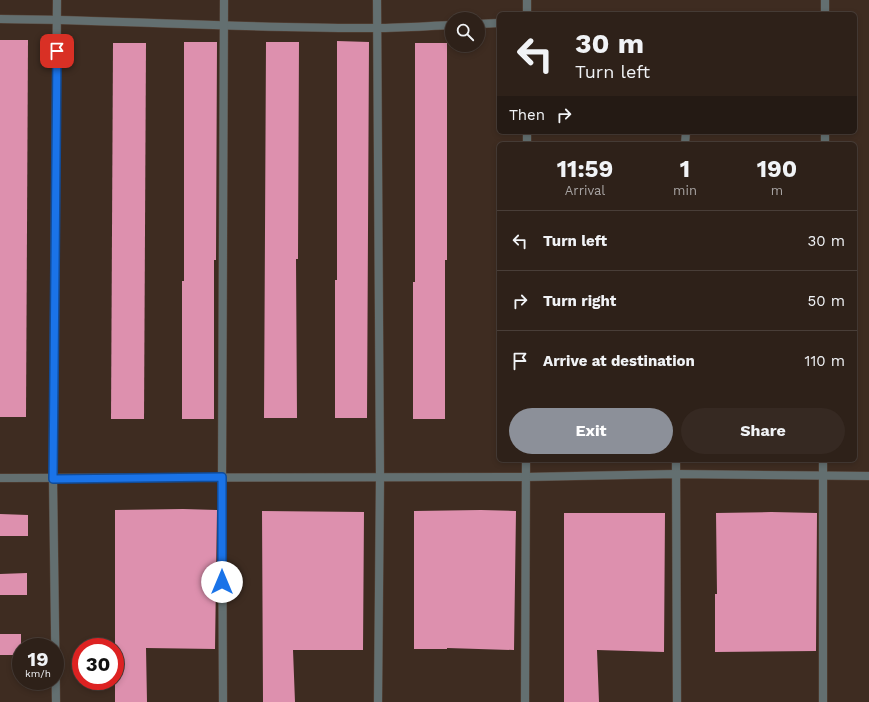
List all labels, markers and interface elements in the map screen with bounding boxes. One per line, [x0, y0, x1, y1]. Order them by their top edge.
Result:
map controls [445, 12, 485, 52]
button: search [445, 12, 485, 52]
text: 30 m [575, 27, 644, 60]
icon: left [509, 28, 561, 80]
pin [40, 34, 74, 68]
icon: arrive [46, 40, 68, 62]
text: Turn left [575, 61, 650, 82]
icon: right [553, 104, 575, 126]
text: Then [509, 106, 545, 124]
text: 11:59 [557, 155, 613, 183]
text: 1 [680, 155, 690, 183]
text: 190 [757, 155, 797, 183]
text: Arrival [565, 183, 605, 198]
text: min [673, 183, 697, 198]
text: m [771, 183, 783, 198]
icon: left [509, 230, 531, 252]
text: Turn left [543, 232, 607, 250]
text: 30 m [808, 232, 845, 250]
icon: right [509, 290, 531, 312]
text: Turn right [543, 292, 616, 310]
text: 50 m [808, 292, 845, 310]
icon: arrive [509, 350, 531, 372]
text: Arrive at destination [543, 352, 695, 370]
text: 110 m [805, 352, 845, 370]
button: Exit [509, 408, 673, 454]
button: Share [681, 408, 845, 454]
position arrow [201, 561, 243, 603]
speed limit sign: 30 [72, 638, 124, 690]
text: 19 [28, 647, 48, 671]
text: km/h [25, 668, 51, 679]

